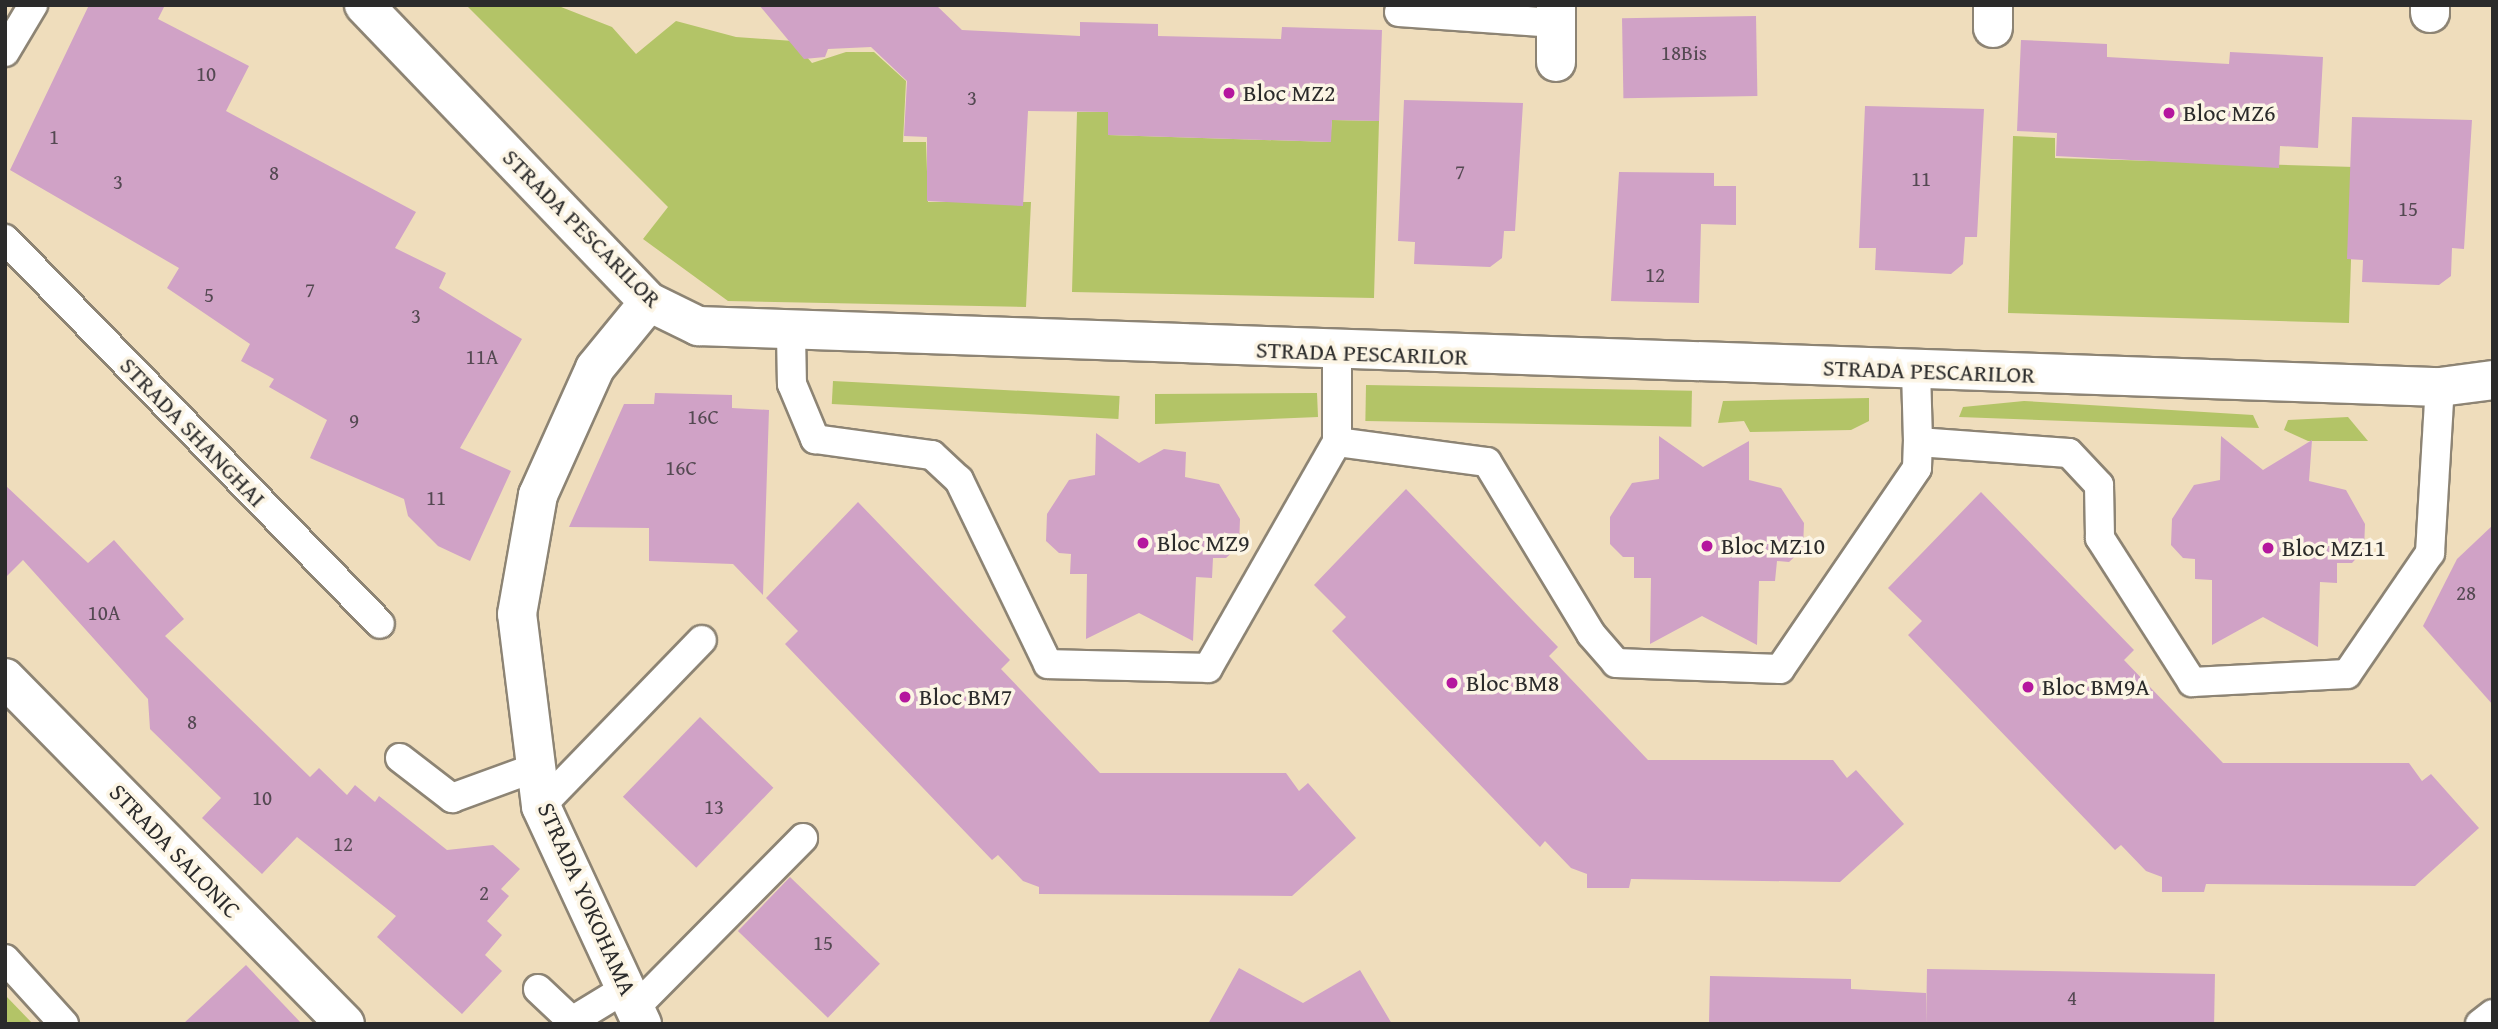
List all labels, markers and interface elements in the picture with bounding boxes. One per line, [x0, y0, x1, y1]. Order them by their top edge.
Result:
house number: 18Bis [1661, 40, 1707, 66]
house number: 10 [196, 61, 216, 87]
place label: Bloc MZ2 [1243, 79, 1335, 107]
house number: 3 [967, 85, 977, 111]
marker: Bloc MZ2 [1221, 85, 1237, 101]
place label: Bloc MZ6 [2183, 99, 2275, 127]
marker: Bloc MZ6 [2161, 105, 2177, 121]
house number: 1 [49, 124, 59, 150]
street label: STRADA PESCARILOR [497, 143, 667, 313]
house number: 7 [1455, 159, 1465, 185]
house number: 8 [269, 160, 279, 186]
house number: 11 [1911, 166, 1931, 192]
house number: 3 [113, 169, 123, 195]
house number: 15 [2398, 196, 2418, 222]
house number: 12 [1645, 262, 1665, 288]
house number: 7 [305, 277, 315, 303]
house number: 5 [204, 282, 214, 308]
house number: 3 [411, 303, 421, 329]
street label: STRADA PESCARILOR [1255, 335, 1469, 371]
house number: 11A [466, 344, 498, 370]
street label: STRADA SHANGHAI [114, 351, 272, 513]
street label: STRADA PESCARILOR [1822, 353, 2036, 389]
house number: 16C [687, 404, 719, 430]
house number: 9 [349, 408, 359, 434]
house number: 16C [665, 455, 697, 481]
house number: 11 [426, 485, 446, 511]
place label: Bloc MZ9 [1157, 529, 1249, 557]
place label: Bloc MZ10 [1721, 532, 1825, 560]
place label: Bloc MZ11 [2282, 534, 2386, 562]
marker: Bloc MZ9 [1135, 535, 1151, 551]
marker: Bloc MZ10 [1699, 538, 1715, 554]
marker: Bloc MZ11 [2260, 540, 2276, 556]
house number: 28 [2456, 580, 2476, 606]
house number: 10A [88, 600, 120, 626]
place label: Bloc BM8 [1466, 669, 1559, 697]
place label: Bloc BM9A [2042, 673, 2150, 701]
marker: Bloc BM8 [1444, 675, 1460, 691]
marker: Bloc BM9A [2020, 679, 2036, 695]
place label: Bloc BM7 [919, 683, 1012, 711]
marker: Bloc BM7 [897, 689, 913, 705]
house number: 8 [187, 709, 197, 735]
street label: STRADA SALONIC [104, 778, 246, 924]
house number: 10 [252, 785, 272, 811]
house number: 13 [704, 794, 724, 820]
street label: STRADA YOKOHAMA [532, 798, 642, 1000]
house number: 12 [333, 831, 353, 857]
house number: 2 [479, 880, 489, 906]
house number: 15 [813, 930, 833, 956]
house number: 4 [2067, 985, 2077, 1011]

